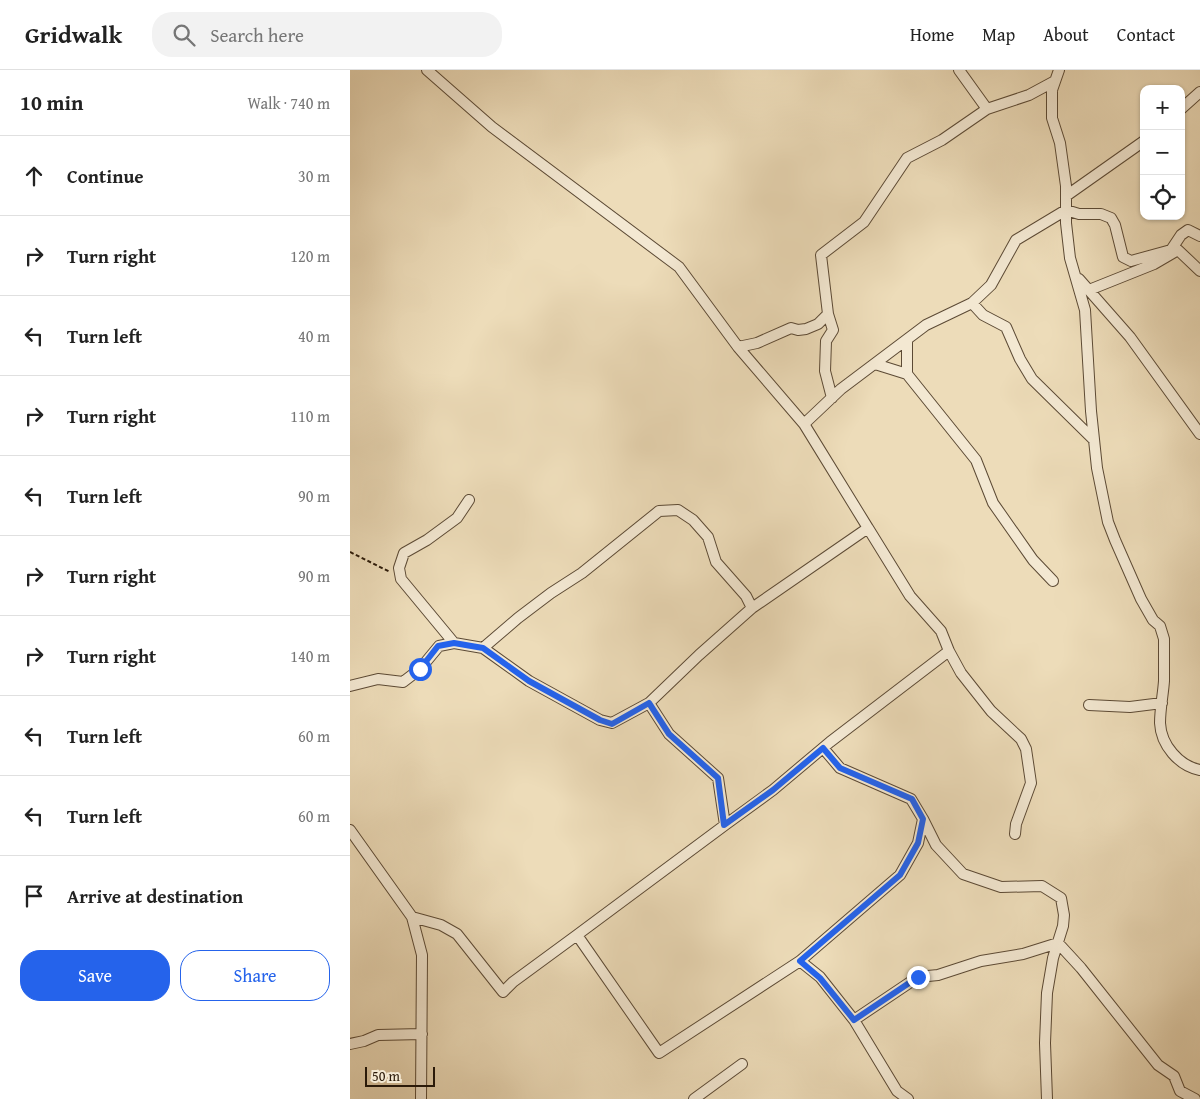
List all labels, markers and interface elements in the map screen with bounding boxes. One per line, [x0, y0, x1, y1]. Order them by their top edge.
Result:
search box [152, 12, 502, 57]
text: Gridwalk [25, 17, 122, 52]
icon: search [170, 21, 198, 49]
text: Search here [210, 21, 304, 49]
text: Home [910, 21, 954, 48]
text: Map [982, 21, 1015, 48]
text: About [1043, 21, 1089, 48]
text: Contact [1117, 21, 1175, 48]
map controls [1140, 85, 1185, 220]
button: + [1140, 85, 1185, 130]
text: 10 min [20, 87, 83, 118]
text: Walk · 740 m [247, 91, 330, 115]
button: − [1140, 130, 1185, 175]
icon: ahead [20, 162, 48, 190]
text: Continue [67, 162, 144, 190]
text: 30 m [298, 164, 330, 188]
button: locate [1140, 175, 1185, 220]
icon: right [20, 242, 48, 270]
text: Turn right [67, 242, 156, 270]
text: 120 m [290, 244, 330, 268]
icon: left [20, 322, 48, 350]
text: Turn left [67, 322, 142, 350]
text: 40 m [298, 324, 330, 348]
icon: right [20, 402, 48, 430]
text: Turn right [67, 402, 156, 430]
text: 110 m [290, 404, 330, 428]
icon: left [20, 482, 48, 510]
text: Turn left [67, 482, 142, 510]
text: 90 m [298, 484, 330, 508]
icon: right [20, 562, 48, 590]
text: Turn right [67, 562, 156, 590]
text: 90 m [298, 564, 330, 588]
icon: right [20, 642, 48, 670]
text: Turn right [67, 642, 156, 670]
text: 140 m [290, 644, 330, 668]
route start [409, 658, 432, 681]
icon: left [20, 722, 48, 750]
text: Turn left [67, 722, 142, 750]
text: 60 m [298, 724, 330, 748]
icon: left [20, 802, 48, 830]
text: Turn left [67, 802, 142, 830]
text: 60 m [298, 804, 330, 828]
icon: arrive [20, 882, 48, 910]
text: Arrive at destination [67, 882, 243, 910]
button: Save [20, 950, 170, 1001]
button: Share [180, 950, 330, 1001]
route end [907, 966, 930, 989]
scale bar [365, 1064, 435, 1087]
text: 50 m [372, 1066, 400, 1086]

